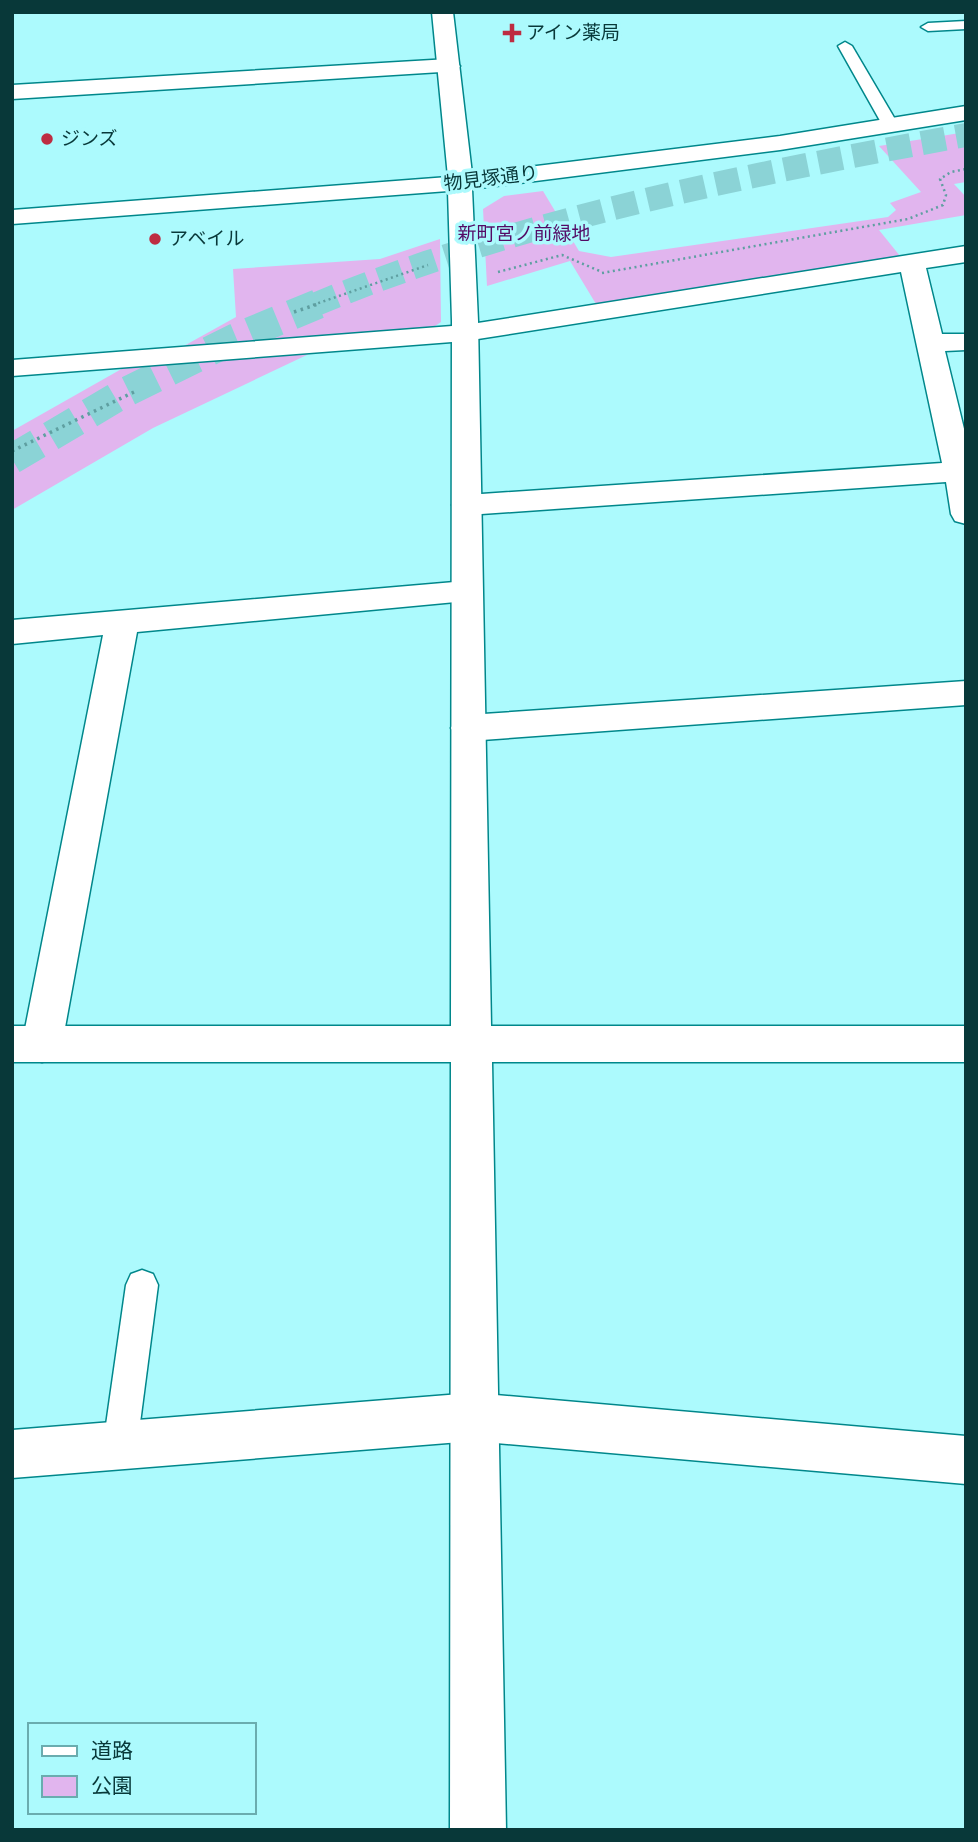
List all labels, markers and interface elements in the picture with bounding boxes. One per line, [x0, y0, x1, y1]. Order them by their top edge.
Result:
place label: アイン薬局 [526, 22, 620, 45]
marker: アイン薬局 [504, 25, 520, 41]
place label: ジンズ [61, 128, 118, 151]
marker: ジンズ [39, 131, 55, 147]
street label: 物見塚通り [442, 162, 540, 196]
park label: 新町宮ノ前緑地 [457, 223, 591, 246]
place label: アベイル [169, 228, 245, 251]
marker: アベイル [147, 231, 163, 247]
legend [28, 1723, 256, 1814]
text: 道路 [91, 1739, 133, 1764]
text: 公園 [91, 1774, 133, 1799]

